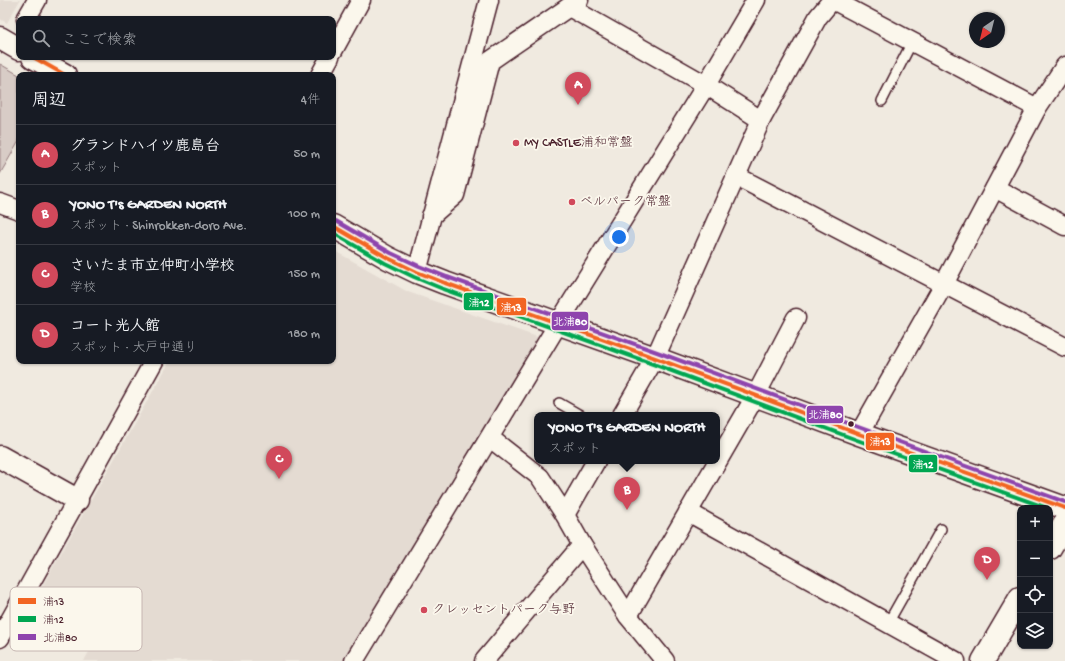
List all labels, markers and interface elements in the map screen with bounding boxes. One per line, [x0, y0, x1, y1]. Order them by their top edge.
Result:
north arrow [969, 12, 1005, 48]
search box [16, 16, 336, 60]
icon: search [30, 27, 52, 49]
text: ここで検索 [62, 32, 137, 50]
pin: A [565, 72, 591, 105]
text: 周辺 [32, 92, 66, 112]
text: 4件 [301, 93, 320, 108]
place label: MY CASTLE浦和常盤 [524, 135, 633, 151]
text: グランドハイツ鹿島台 [70, 138, 220, 156]
marker: MY CASTLE浦和常盤 [511, 138, 521, 148]
text: A [41, 147, 49, 162]
text: 50 m [293, 147, 320, 162]
text: スポット [70, 161, 122, 176]
place label: ベルパーク常盤 [580, 194, 671, 210]
text: YONO T's GARDEN NORTH [70, 196, 227, 214]
marker: ベルパーク常盤 [567, 197, 577, 207]
text: B [42, 207, 48, 222]
text: 100 m [288, 207, 320, 222]
text: スポット · Shinrokken-doro Ave. [70, 219, 247, 234]
your location [609, 227, 629, 247]
text: さいたま市立仲町小学校 [70, 258, 235, 276]
text: C [41, 267, 49, 282]
text: 150 m [288, 267, 320, 282]
text: 学校 [70, 281, 96, 296]
line badge: 浦12 [463, 292, 494, 311]
text: 浦12 [469, 297, 490, 310]
line badge: 浦13 [496, 297, 527, 316]
text: 浦13 [500, 302, 522, 315]
line badge: 北浦80 [551, 311, 589, 331]
text: 北浦80 [553, 316, 588, 329]
text: コート光人館 [70, 318, 160, 336]
text: D [41, 327, 49, 342]
text: 180 m [288, 327, 320, 342]
text: スポット · 大戸中通り [70, 341, 197, 356]
line badge: 北浦80 [806, 405, 844, 424]
text: 北浦80 [808, 409, 843, 422]
popup [534, 412, 720, 464]
text: YONO T's GARDEN NORTH [549, 419, 705, 437]
unlabelled marker [846, 419, 856, 429]
line badge: 浦13 [865, 432, 895, 451]
text: 浦13 [869, 436, 891, 449]
text: スポット [549, 442, 601, 457]
pin: C [266, 446, 292, 479]
line badge: 浦12 [908, 454, 938, 473]
text: 浦12 [913, 459, 934, 472]
pin: B [614, 477, 640, 510]
map controls [1017, 505, 1053, 649]
button: + [1017, 505, 1053, 541]
button: − [1017, 541, 1053, 577]
pin: D [974, 547, 1000, 580]
button: locate [1017, 577, 1053, 613]
legend [10, 587, 142, 651]
text: 浦13 [43, 596, 64, 609]
place label: クレッセントパーク与野 [432, 602, 575, 618]
marker: クレッセントパーク与野 [419, 605, 429, 615]
button: layers [1017, 613, 1053, 649]
text: 浦12 [43, 614, 64, 627]
text: 北浦80 [43, 632, 77, 645]

